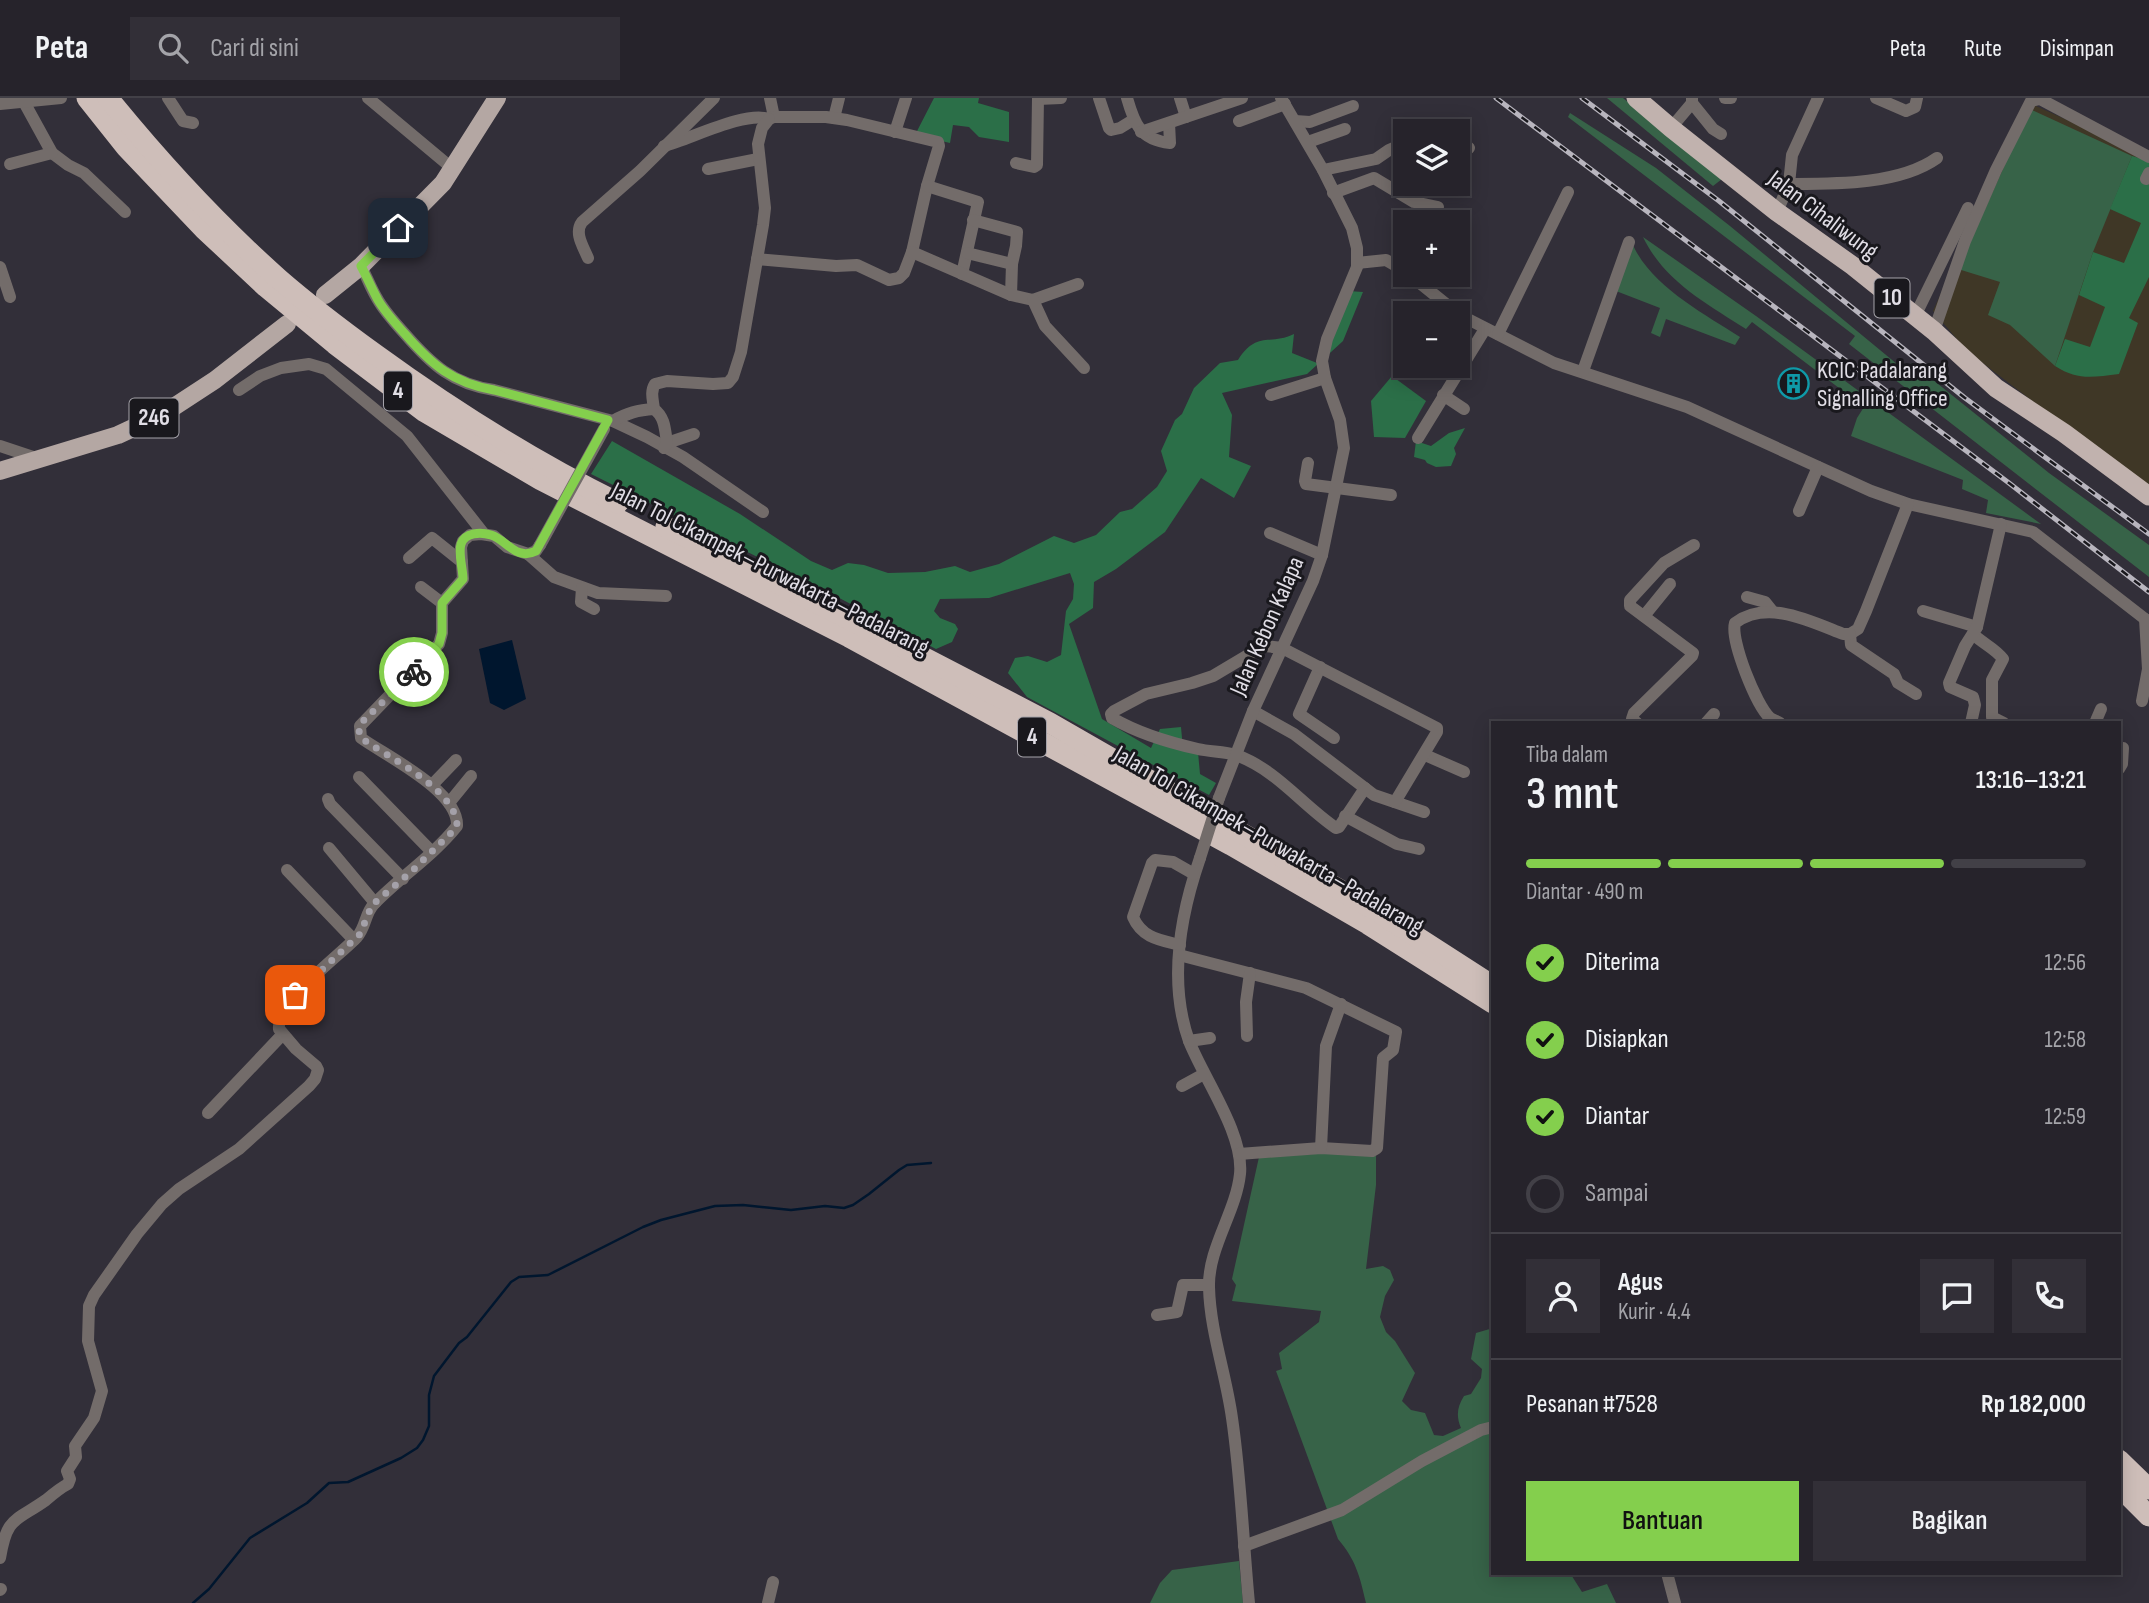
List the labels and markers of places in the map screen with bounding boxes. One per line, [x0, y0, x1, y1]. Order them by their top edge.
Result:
pin [368, 198, 428, 258]
place label: KCIC Padalarang Signalling Office [1817, 356, 1948, 413]
building icon: KCIC Padalarang Signalling Office [1777, 367, 1811, 401]
pin [265, 965, 325, 1025]

